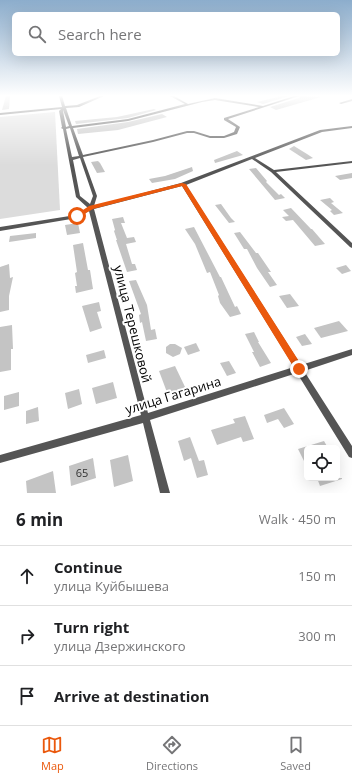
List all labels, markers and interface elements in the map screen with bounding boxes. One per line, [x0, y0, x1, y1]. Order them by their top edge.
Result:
search box [12, 12, 340, 56]
icon: search [26, 23, 48, 45]
text: Search here [58, 24, 142, 44]
route start [68, 207, 86, 225]
street label: улица Терешковой [110, 263, 156, 385]
route end [290, 360, 308, 378]
street label: улица Гагарина [123, 372, 223, 418]
map controls [304, 445, 340, 481]
button: locate [304, 445, 340, 481]
house number: 65 [76, 465, 88, 480]
text: 6 min [16, 508, 63, 531]
text: Walk · 450 m [259, 510, 336, 528]
text: Continue [54, 557, 122, 577]
icon: ahead [16, 565, 38, 587]
text: 150 m [298, 567, 336, 585]
text: улица Куйбышева [54, 577, 169, 595]
text: Turn right [54, 617, 129, 637]
icon: right [16, 625, 38, 647]
text: 300 m [298, 627, 336, 645]
text: улица Дзержинского [54, 637, 186, 655]
icon: arrive [16, 685, 38, 707]
text: Arrive at destination [54, 686, 209, 706]
tab: Map [41, 734, 64, 773]
tab: Directions [146, 734, 198, 773]
tab: Saved [280, 734, 311, 773]

